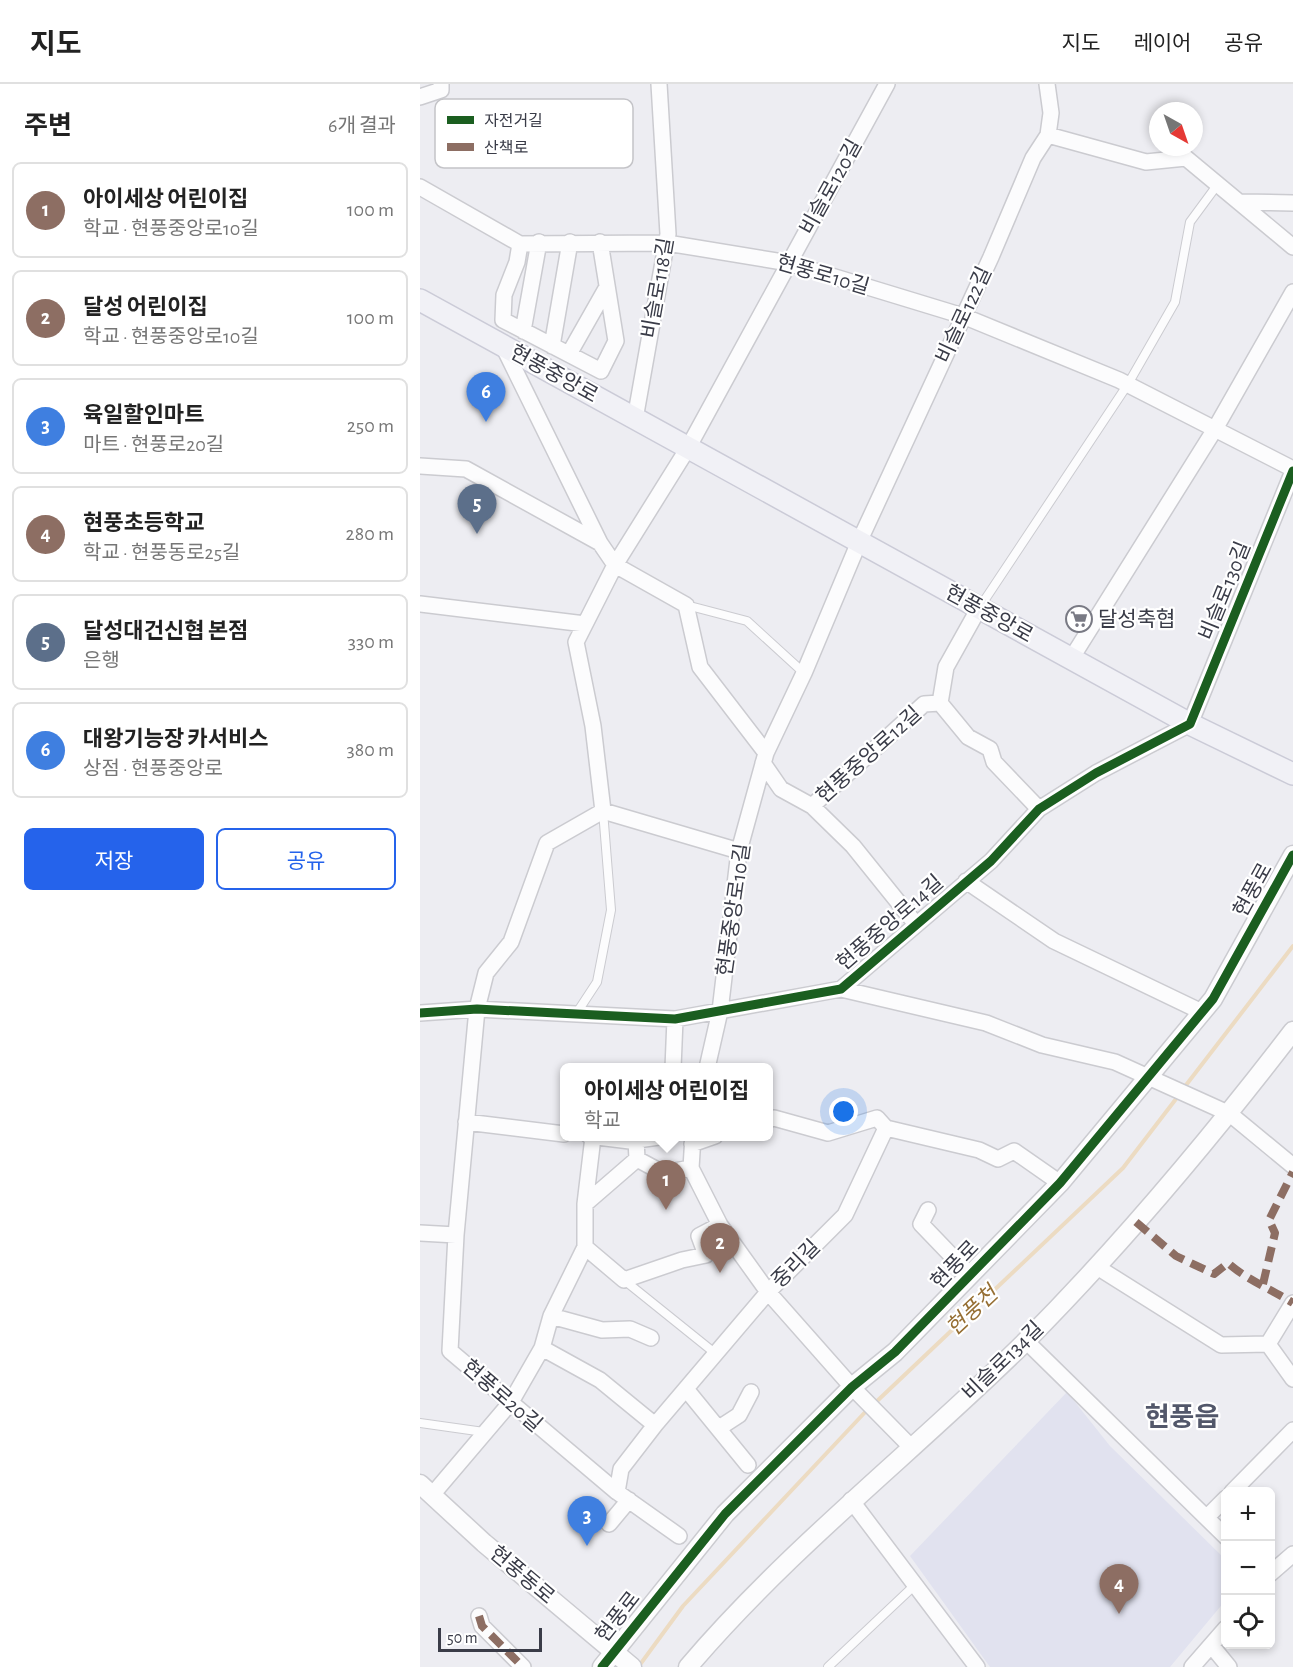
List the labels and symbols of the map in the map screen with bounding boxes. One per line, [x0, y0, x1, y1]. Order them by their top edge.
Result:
legend [435, 99, 633, 168]
north arrow [1149, 102, 1203, 156]
text: 자전거길 [484, 113, 543, 129]
street label: 비슬로120길 [795, 135, 866, 238]
text: 산책로 [484, 140, 528, 156]
street label: 비슬로118길 [638, 236, 677, 340]
street label: 현풍로10길 [774, 251, 872, 298]
street label: 비슬로122길 [932, 263, 995, 366]
street label: 현풍중앙로 [507, 341, 602, 407]
pin: 6 [466, 372, 506, 422]
pin: 5 [458, 484, 496, 534]
street label: 비슬로130길 [1195, 538, 1254, 643]
street label: 현풍중앙로 [942, 581, 1037, 647]
supermarket icon: 달성축협 [1064, 604, 1094, 634]
place label: 달성축협 [1098, 608, 1175, 630]
street label: 현풍중앙로12길 [812, 702, 925, 807]
street label: 현풍중앙로10길 [713, 842, 754, 978]
street label: 현풍로 [1229, 859, 1276, 920]
street label: 현풍중앙로14길 [832, 871, 947, 975]
your location [829, 1097, 858, 1126]
pin: 1 [646, 1160, 686, 1210]
pin: 2 [700, 1224, 740, 1273]
street label: 중리길 [767, 1235, 824, 1292]
street label: 현풍로 [927, 1236, 983, 1293]
water label: 현풍천 [942, 1280, 1004, 1340]
street label: 비슬로134길 [958, 1317, 1047, 1404]
street label: 현풍로20길 [458, 1355, 547, 1436]
district label: 현풍읍 [1145, 1403, 1219, 1431]
pin: 3 [568, 1496, 606, 1546]
street label: 현풍동로 [486, 1541, 559, 1608]
pin: 4 [1100, 1564, 1138, 1614]
street label: 현풍로 [591, 1587, 644, 1646]
scale bar [438, 1625, 542, 1652]

